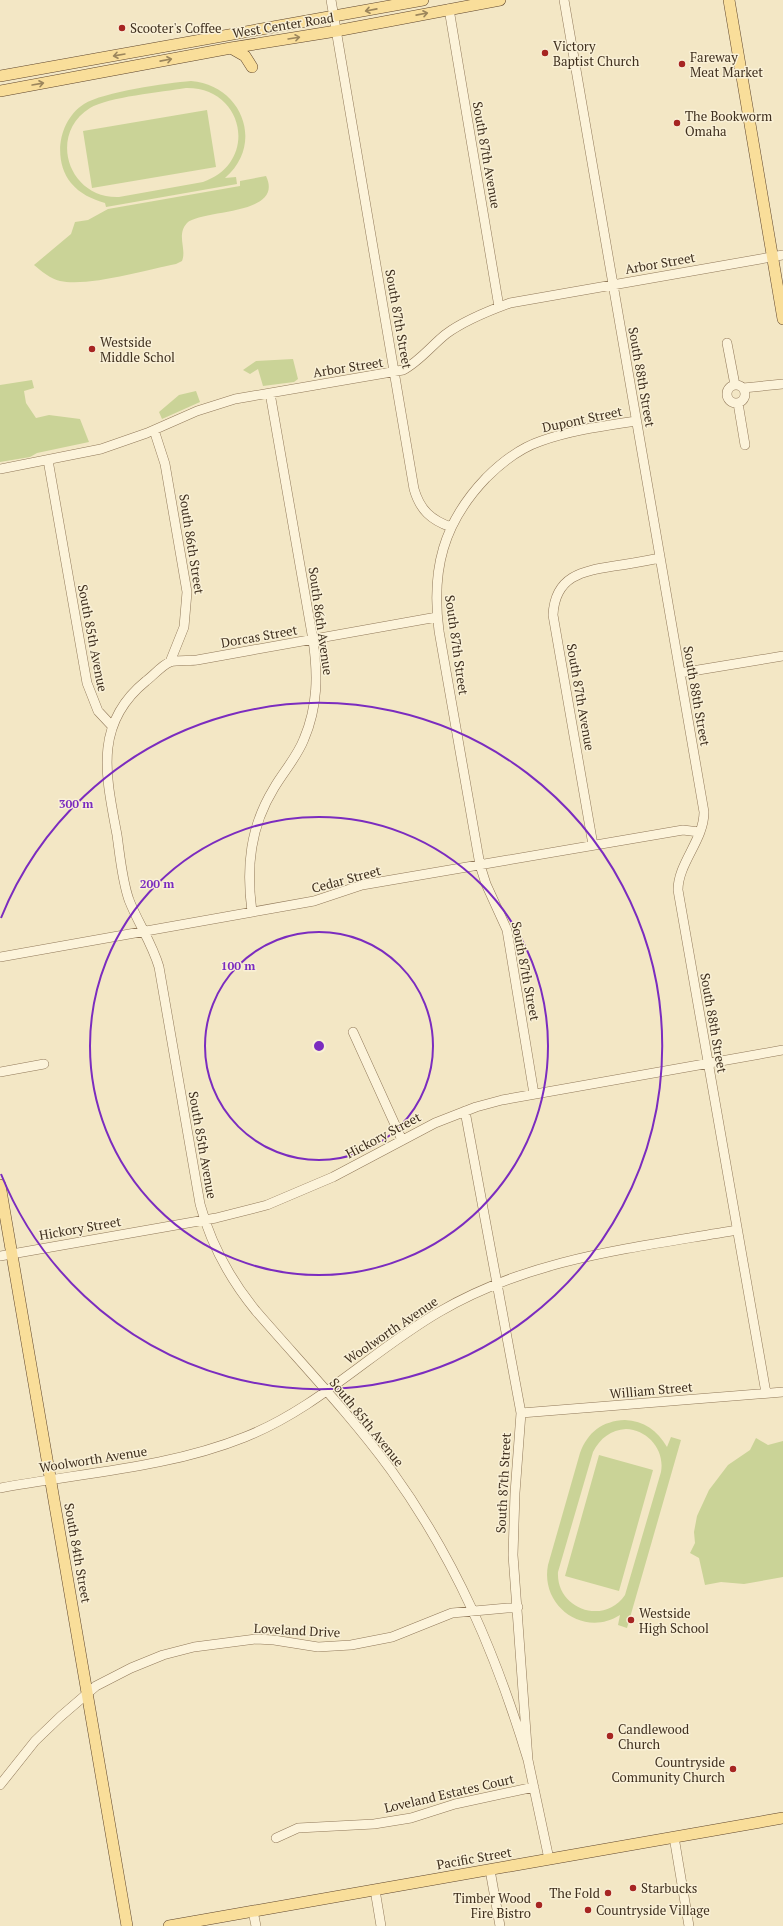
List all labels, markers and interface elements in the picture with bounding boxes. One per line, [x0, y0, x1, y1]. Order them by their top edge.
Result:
one-way arrow [365, 6, 378, 14]
street label: West Center Road [231, 8, 335, 42]
one-way arrow [415, 10, 428, 18]
place label: Scooter's Coffee [130, 19, 222, 37]
marker: Scooter's Coffee [117, 23, 127, 33]
one-way arrow [287, 34, 300, 42]
place label: Victory Baptist Church [553, 37, 640, 70]
marker: Victory Baptist Church [540, 48, 550, 58]
place label: Fareway Meat Market [690, 48, 763, 81]
one-way arrow [113, 51, 126, 59]
one-way arrow [159, 56, 172, 64]
marker: Fareway Meat Market [677, 59, 687, 69]
one-way arrow [31, 79, 44, 87]
street label: South 87th Avenue [469, 100, 505, 210]
place label: The Bookworm Omaha [685, 107, 772, 140]
marker: The Bookworm Omaha [672, 118, 682, 128]
street label: Arbor Street [623, 248, 697, 278]
street label: South 87th Street [381, 268, 417, 370]
street label: South 88th Street [624, 326, 660, 429]
place label: Westside Middle Schol [100, 333, 175, 366]
marker: Westside Middle Schol [87, 344, 97, 354]
street label: Arbor Street [312, 353, 385, 381]
street label: Dupont Street [540, 402, 624, 436]
street label: South 86th Street [175, 493, 209, 596]
street label: South 86th Avenue [305, 566, 337, 676]
street label: South 85th Avenue [74, 583, 112, 693]
street label: South 87th Street [441, 594, 473, 696]
street label: Dorcas Street [219, 620, 299, 652]
street label: South 87th Avenue [563, 642, 599, 752]
street label: South 88th Street [679, 645, 715, 748]
text: 300 m [59, 796, 93, 811]
street label: Cedar Street [309, 861, 383, 897]
text: 200 m [140, 876, 174, 891]
street label: South 87th Street [508, 920, 544, 1022]
text: 100 m [221, 958, 255, 973]
street label: South 88th Street [696, 972, 732, 1075]
centre of rings [312, 1039, 326, 1053]
street label: South 85th Avenue [185, 1090, 221, 1200]
street label: Hickory Street [342, 1108, 424, 1162]
street label: Hickory Street [38, 1212, 122, 1244]
street label: Woolworth Avenue [341, 1292, 441, 1368]
street label: South 85th Avenue [326, 1374, 408, 1470]
street label: William Street [609, 1377, 694, 1403]
street label: South 87th Street [491, 1432, 515, 1534]
street label: Woolworth Avenue [38, 1442, 148, 1476]
street label: South 84th Street [60, 1502, 96, 1605]
place label: Westside High School [639, 1604, 709, 1637]
marker: Westside High School [626, 1615, 636, 1625]
street label: Loveland Drive [253, 1619, 341, 1641]
place label: Candlewood Church [618, 1720, 689, 1753]
marker: Candlewood Church [605, 1731, 615, 1741]
place label: Countryside Community Church [612, 1753, 725, 1786]
marker: Countryside Community Church [728, 1764, 738, 1774]
street label: Loveland Estates Court [382, 1769, 516, 1817]
street label: Pacific Street [435, 1843, 513, 1873]
place label: Starbucks [641, 1879, 697, 1897]
marker: Starbucks [628, 1883, 638, 1893]
place label: The Fold [549, 1884, 600, 1902]
marker: The Fold [603, 1888, 613, 1898]
place label: Timber Wood Fire Bistro [453, 1889, 531, 1922]
marker: Timber Wood Fire Bistro [534, 1900, 544, 1910]
place label: Countryside Village [596, 1901, 710, 1919]
marker: Countryside Village [583, 1905, 593, 1915]

